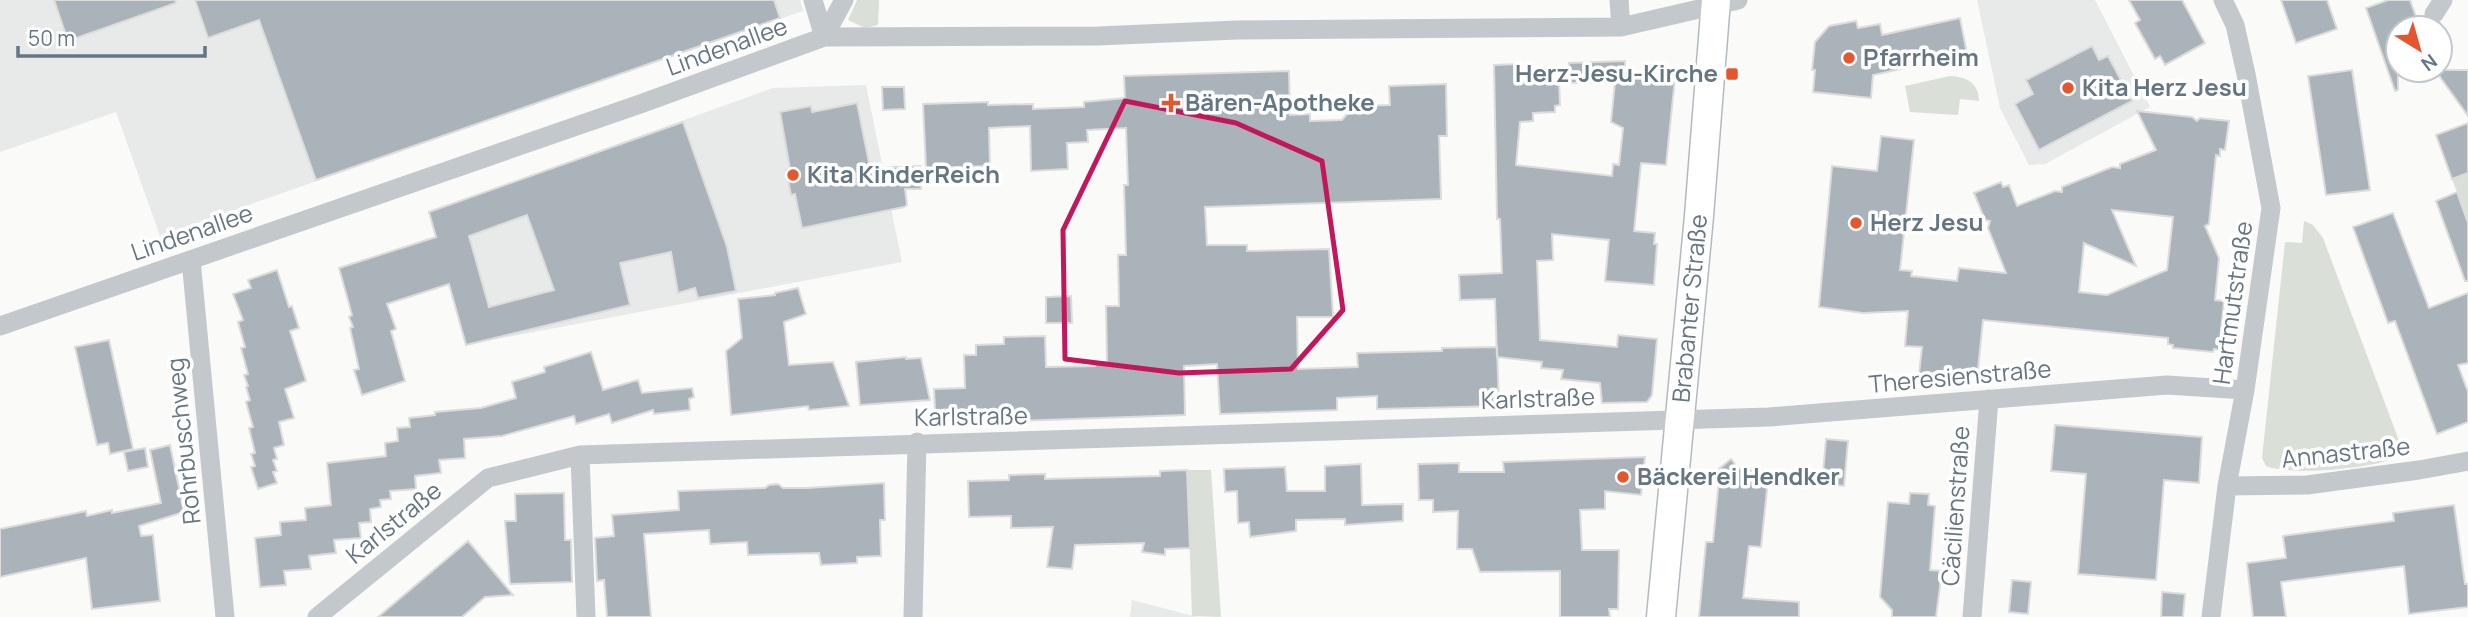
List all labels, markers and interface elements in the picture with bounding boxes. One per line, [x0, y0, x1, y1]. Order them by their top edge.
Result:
street label: Lindenallee [661, 8, 792, 83]
scale bar [18, 14, 205, 58]
north arrow [2384, 14, 2454, 84]
text: 50 m [28, 24, 75, 52]
place label: Pfarrheim [1863, 40, 1979, 73]
text: N [2416, 48, 2443, 77]
marker: Pfarrheim [1841, 50, 1857, 66]
place label: Herz-Jesu-Kirche [1515, 56, 1718, 89]
marker: Herz-Jesu-Kirche [1724, 66, 1740, 82]
place label: Kita Herz Jesu [2082, 70, 2247, 103]
marker: Kita Herz Jesu [2060, 80, 2076, 96]
place label: Bären-Apotheke [1185, 85, 1375, 118]
marker: Bären-Apotheke [1163, 95, 1179, 111]
place label: Kita KinderReich [807, 157, 1000, 190]
marker: Kita KinderReich [785, 167, 801, 183]
street label: Lindenallee [126, 195, 257, 268]
place label: Herz Jesu [1870, 205, 1983, 238]
street label: Brabanter Straße [1663, 213, 1714, 404]
marker: Herz Jesu [1848, 215, 1864, 231]
street label: Hartmutstraße [2204, 219, 2259, 386]
street label: Theresienstraße [1867, 351, 2053, 400]
street label: Rohrbuschweg [157, 356, 208, 526]
street label: Karlstraße [1480, 379, 1595, 416]
street label: Karlstraße [914, 398, 1028, 433]
street label: Cäcilienstraße [1932, 425, 1977, 587]
street label: Annastraße [2280, 428, 2412, 475]
place label: Bäckerei Hendker [1637, 459, 1840, 492]
marker: Bäckerei Hendker [1615, 469, 1631, 485]
street label: Karlstraße [338, 473, 448, 571]

